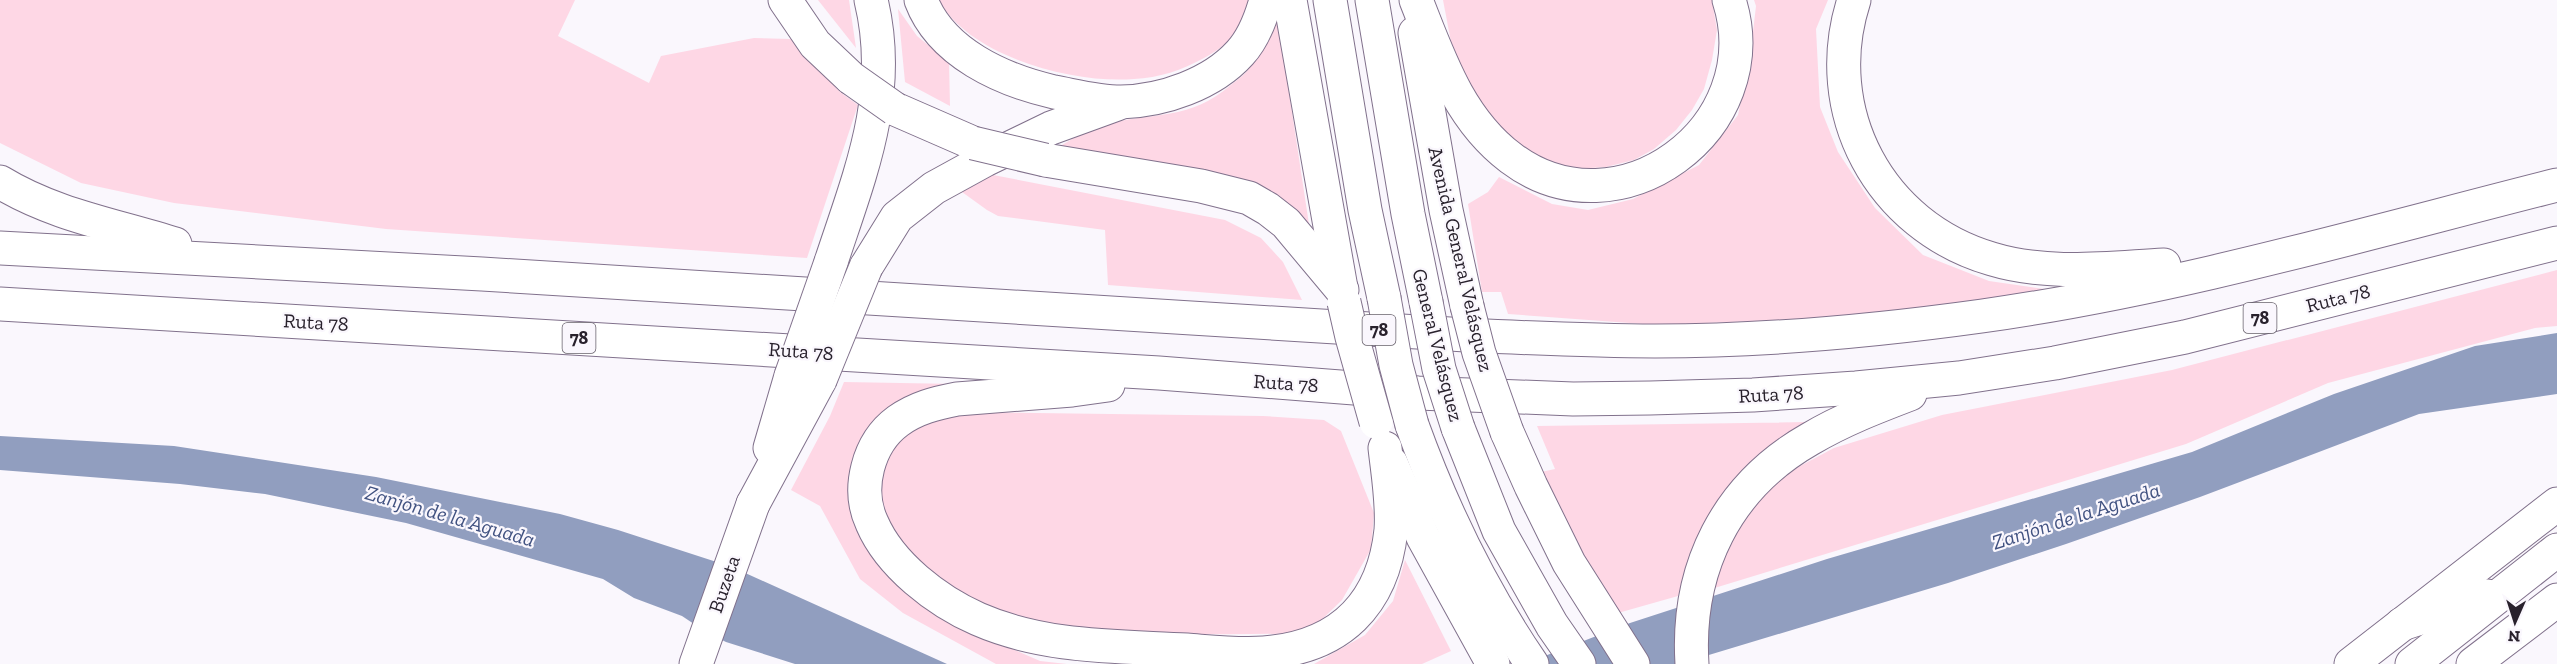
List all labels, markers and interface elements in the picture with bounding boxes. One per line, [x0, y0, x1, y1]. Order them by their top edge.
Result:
street label: Avenida General Velásquez [1423, 144, 1499, 374]
street label: General Velásquez [1407, 266, 1469, 424]
street label: Ruta 78 [2303, 278, 2373, 318]
road number: 78 [2244, 303, 2276, 333]
street label: Ruta 78 [283, 308, 349, 336]
road number: 78 [1362, 315, 1396, 345]
road number: 78 [562, 323, 596, 353]
street label: Ruta 78 [768, 337, 834, 365]
street label: Ruta 78 [1253, 369, 1319, 397]
street label: Ruta 78 [1738, 380, 1804, 408]
water label: Zanjón de la Aguada [1989, 477, 2163, 554]
water label: Zanjón de la Aguada [363, 479, 538, 552]
street label: Buzeta [703, 552, 745, 616]
north arrow [2485, 592, 2545, 652]
text: N [2508, 627, 2521, 646]

